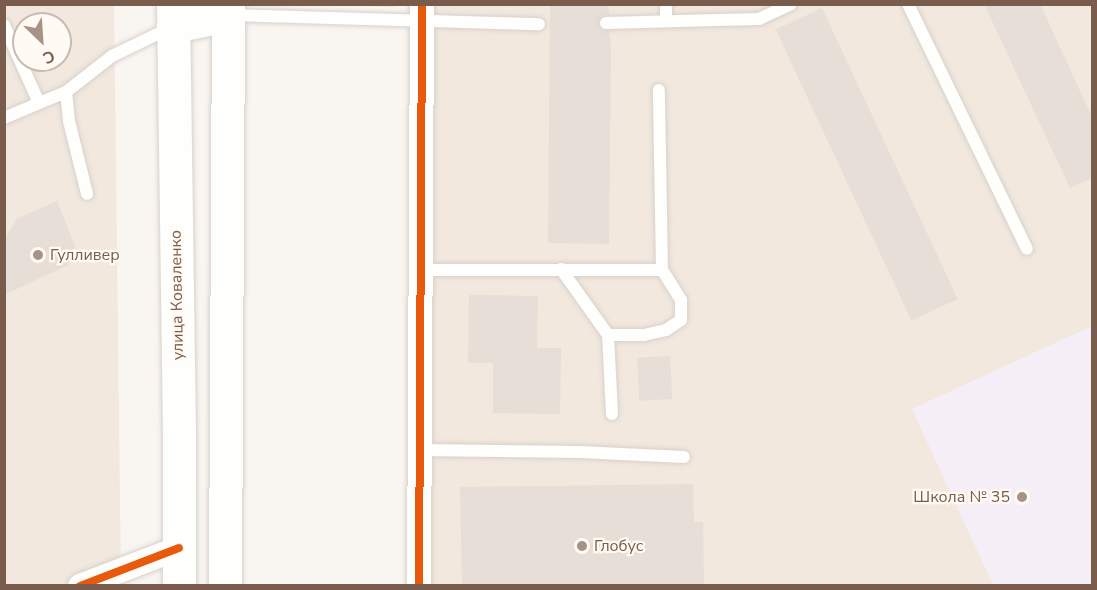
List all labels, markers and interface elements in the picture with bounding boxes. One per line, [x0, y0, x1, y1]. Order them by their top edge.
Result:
north arrow [12, 12, 72, 72]
text: С [39, 44, 58, 69]
street label: улица Коваленко [166, 230, 188, 360]
place label: Гулливер [50, 245, 120, 265]
marker: Гулливер [31, 248, 45, 262]
place label: Школа № 35 [913, 487, 1010, 507]
marker: Школа № 35 [1015, 490, 1029, 504]
place label: Глобус [594, 536, 643, 556]
marker: Глобус [575, 539, 589, 553]

